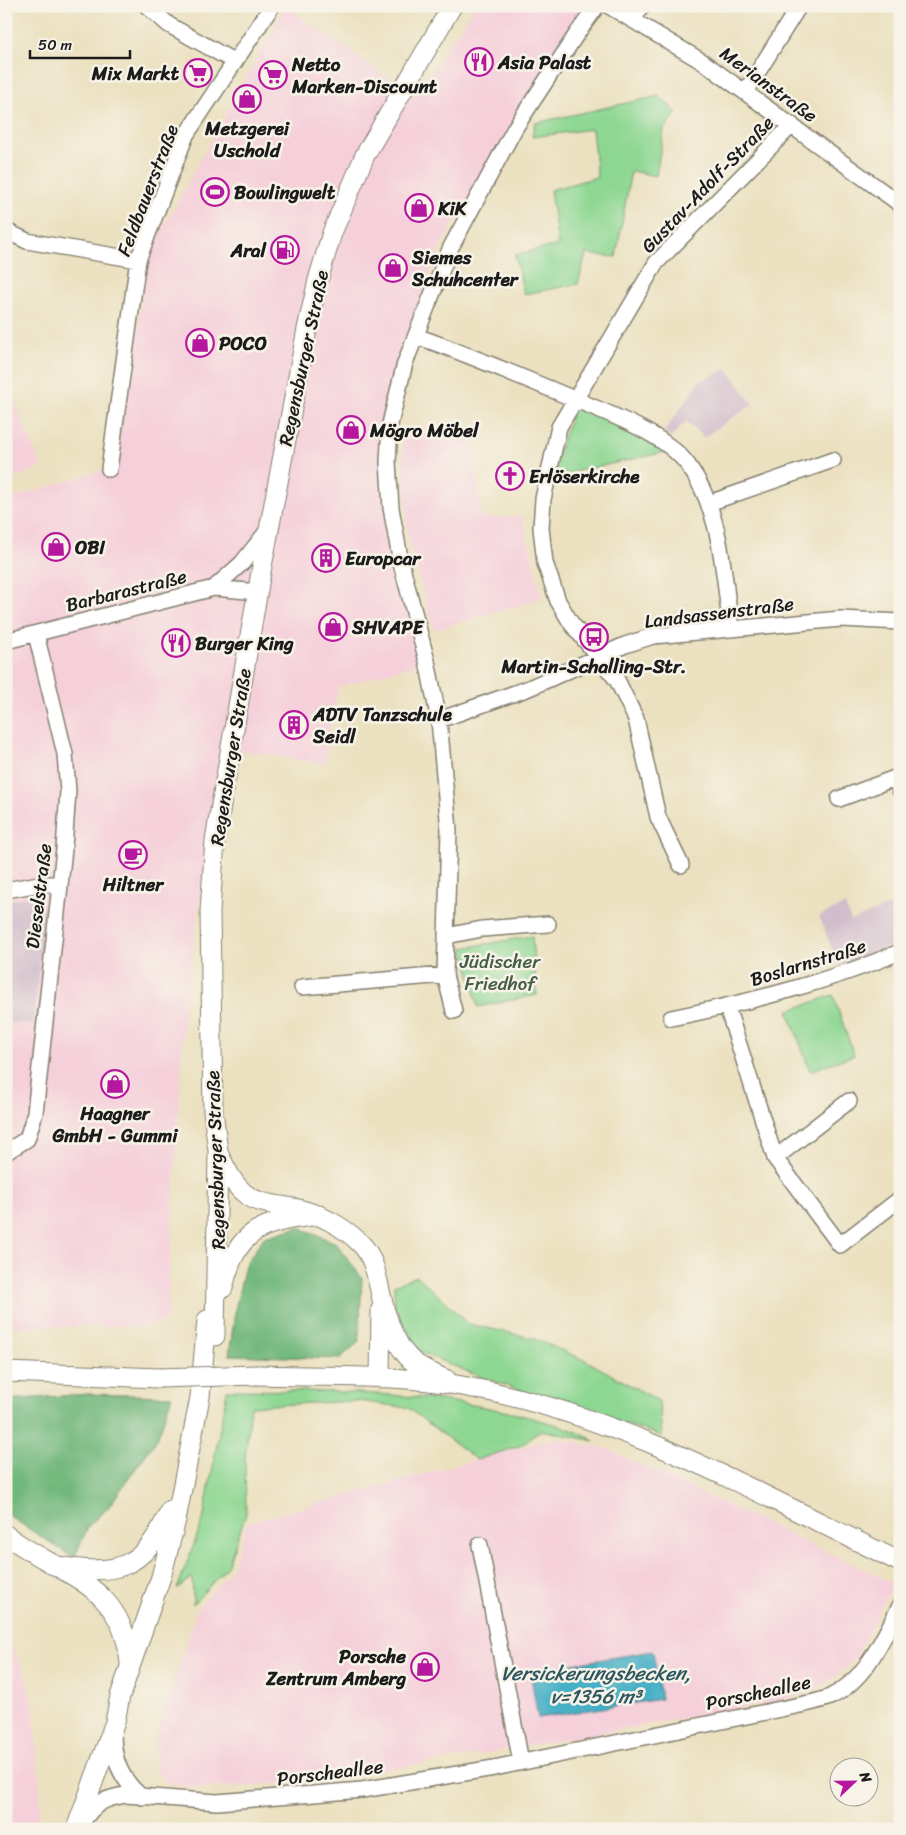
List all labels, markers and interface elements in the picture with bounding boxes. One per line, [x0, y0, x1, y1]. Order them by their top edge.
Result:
scale bar [30, 28, 130, 60]
text: 50 m [38, 32, 73, 58]
street label: Merianstraße [713, 37, 825, 132]
place label: Asia Palast [497, 46, 592, 79]
restaurant icon: Asia Palast [464, 47, 494, 77]
place label: Netto Marken-Discount [291, 48, 438, 103]
place label: Mix Markt [91, 57, 180, 90]
supermarket icon: Mix Markt [183, 58, 213, 88]
supermarket icon: Netto Marken-Discount [258, 60, 288, 90]
shop icon: Metzgerei Uschold [232, 84, 262, 114]
street label: Gustav-Adolf-Straße [633, 108, 782, 261]
place label: Metzgerei Uschold [204, 112, 291, 167]
street label: Feldbauerstraße [107, 119, 188, 261]
place label: Bowlingwelt [234, 176, 336, 209]
sports icon: Bowlingwelt [200, 177, 230, 207]
place label: KiK [437, 192, 468, 225]
shop icon: KiK [404, 193, 434, 223]
place label: Aral [230, 234, 268, 267]
fuel station icon: Aral [270, 235, 300, 265]
place label: Siemes Schuhcenter [411, 241, 520, 296]
shop icon: Siemes Schuhcenter [378, 253, 408, 283]
street label: Regensburger Straße [269, 267, 338, 449]
place label: POCO [219, 327, 267, 360]
shop icon: POCO [185, 328, 215, 358]
place label: Mögro Möbel [369, 414, 480, 447]
shop icon: Mögro Möbel [336, 415, 366, 445]
place label: Erlöserkirche [529, 460, 640, 493]
church icon: Erlöserkirche [495, 461, 525, 491]
place label: OBI [75, 531, 106, 564]
shop icon: OBI [41, 532, 71, 562]
place label: Europcar [345, 542, 422, 575]
building icon: Europcar [311, 543, 341, 573]
street label: Barbarastraße [62, 559, 190, 621]
street label: Landsassenstraße [643, 587, 796, 638]
place label: SHVAPE [351, 611, 425, 644]
shop icon: SHVAPE [318, 612, 348, 642]
bus stop icon: Martin-Schalling-Str. [579, 622, 609, 652]
place label: Burger King [195, 627, 294, 660]
restaurant icon: Burger King [161, 628, 191, 658]
place label: Martin-Schalling-Str. [501, 650, 686, 683]
street label: Regensburger Straße [200, 666, 261, 848]
place label: ADTV Tanzschule Seidl [312, 698, 453, 753]
building icon: ADTV Tanzschule Seidl [279, 710, 309, 740]
cafe icon: Hiltner [118, 840, 148, 870]
street label: Dieselstraße [16, 841, 61, 951]
place label: Hiltner [102, 868, 165, 901]
street label: Boslarnstraße [746, 929, 871, 996]
park label: Jüdischer Friedhof [459, 945, 541, 1000]
shop icon: Haagner GmbH - Gummi [100, 1069, 130, 1099]
street label: Regensburger Straße [196, 1070, 235, 1250]
place label: Haagner GmbH - Gummi [51, 1097, 179, 1152]
place label: Porsche Zentrum Amberg [265, 1640, 406, 1695]
shop icon: Porsche Zentrum Amberg [410, 1652, 440, 1682]
water label: Versickerungsbecken, v=1356 m³ [501, 1656, 691, 1714]
street label: Porscheallee [702, 1665, 814, 1720]
street label: Porscheallee [275, 1750, 385, 1795]
north arrow [828, 1758, 878, 1808]
text: N [852, 1767, 879, 1787]

